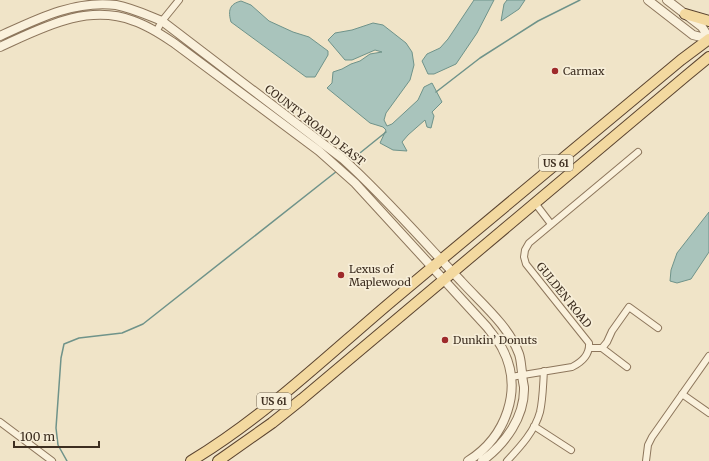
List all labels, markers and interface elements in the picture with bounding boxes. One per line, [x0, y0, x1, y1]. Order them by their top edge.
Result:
place label: Carmax [563, 64, 605, 78]
marker: Carmax [550, 66, 560, 76]
street label: COUNTY ROAD D EAST [262, 81, 368, 169]
road number: US 61 [539, 155, 573, 171]
street label: GULDEN ROAD [533, 259, 595, 331]
place label: Lexus of Maplewood [349, 262, 411, 289]
marker: Lexus of Maplewood [336, 270, 346, 280]
place label: Dunkin’ Donuts [453, 333, 537, 347]
marker: Dunkin’ Donuts [440, 335, 450, 345]
road number: US 61 [257, 393, 291, 409]
scale bar [14, 423, 99, 449]
text: 100 m [20, 429, 55, 444]

